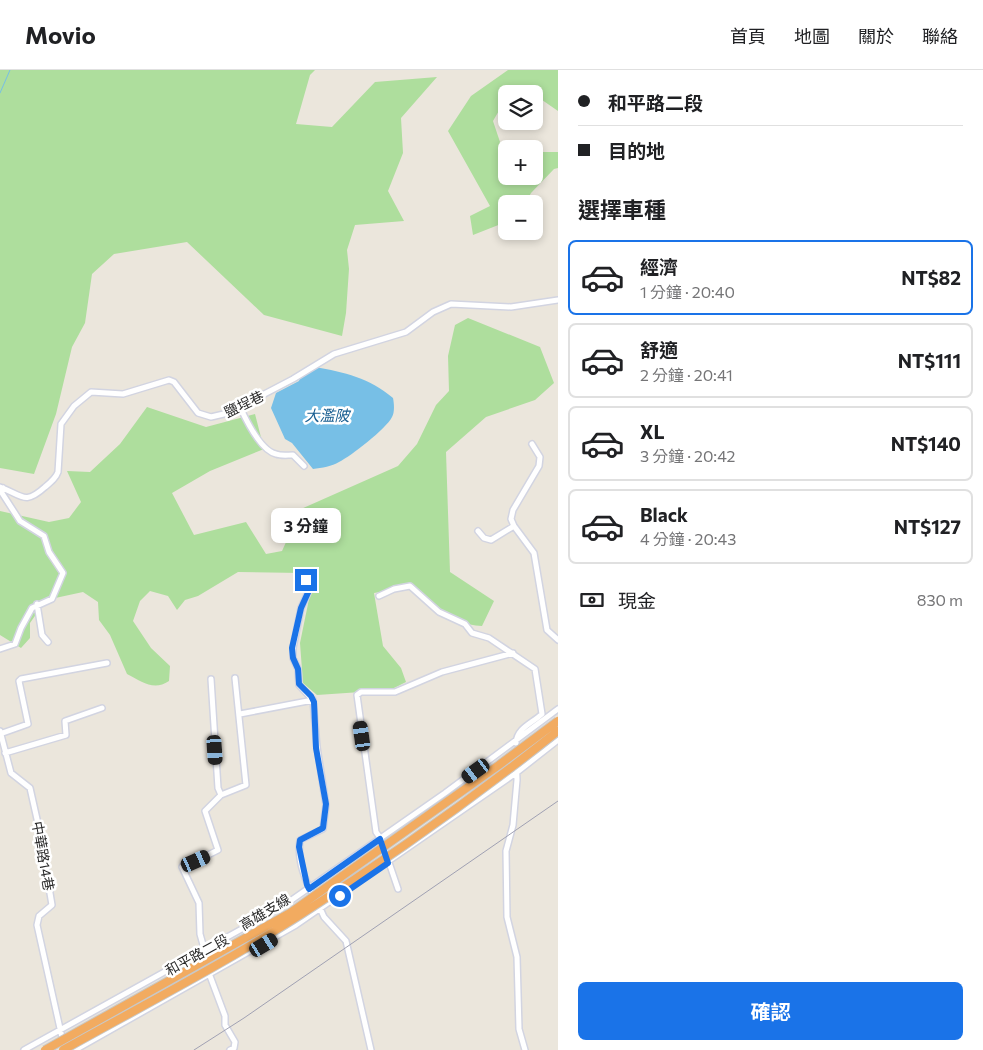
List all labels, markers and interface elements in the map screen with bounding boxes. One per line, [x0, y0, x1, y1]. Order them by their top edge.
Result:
text: Movio [25, 20, 96, 49]
text: 首頁 [730, 25, 766, 47]
text: 地圖 [794, 25, 830, 47]
text: 關於 [858, 25, 894, 47]
text: 聯絡 [922, 25, 958, 47]
map controls [498, 85, 543, 240]
button: layers [498, 85, 543, 130]
text: 和平路二段 [608, 91, 703, 114]
text: 目的地 [608, 139, 665, 162]
button: + [498, 140, 543, 185]
button: − [498, 195, 543, 240]
text: 選擇車種 [578, 196, 666, 223]
icon: car [580, 255, 625, 300]
text: 經濟 [640, 255, 678, 278]
text: NT$82 [901, 266, 961, 289]
text: 1 分鐘 · 20:40 [640, 282, 735, 301]
icon: car [580, 338, 625, 383]
text: 舒適 [640, 338, 678, 361]
text: NT$111 [898, 349, 961, 372]
text: 2 分鐘 · 20:41 [640, 365, 733, 384]
street label: 鹽埕巷 [221, 387, 266, 420]
water label: 大濫陂 [304, 406, 351, 424]
text: XL [640, 420, 665, 443]
icon: car [580, 421, 625, 466]
text: NT$140 [891, 432, 961, 455]
text: 3 分鐘 · 20:42 [640, 446, 735, 465]
text: Black [640, 503, 688, 526]
icon: car [580, 504, 625, 549]
callout: 3 分鐘 [271, 508, 341, 542]
text: NT$127 [894, 515, 961, 538]
text: 3 分鐘 [284, 516, 328, 535]
text: 4 分鐘 · 20:43 [640, 529, 736, 548]
route end [295, 569, 317, 591]
icon: cash [578, 586, 606, 614]
text: 現金 [618, 589, 656, 612]
text: 830 m [917, 590, 963, 609]
car [352, 720, 371, 752]
car [206, 735, 223, 765]
car [459, 756, 492, 786]
street label: 中華路14巷 [29, 820, 58, 892]
car [179, 848, 212, 874]
route start [329, 885, 351, 907]
street label: 高雄支線 [236, 890, 293, 933]
street label: 和平路二段 [162, 930, 231, 979]
car [247, 931, 280, 959]
button: 確認 [578, 982, 963, 1040]

